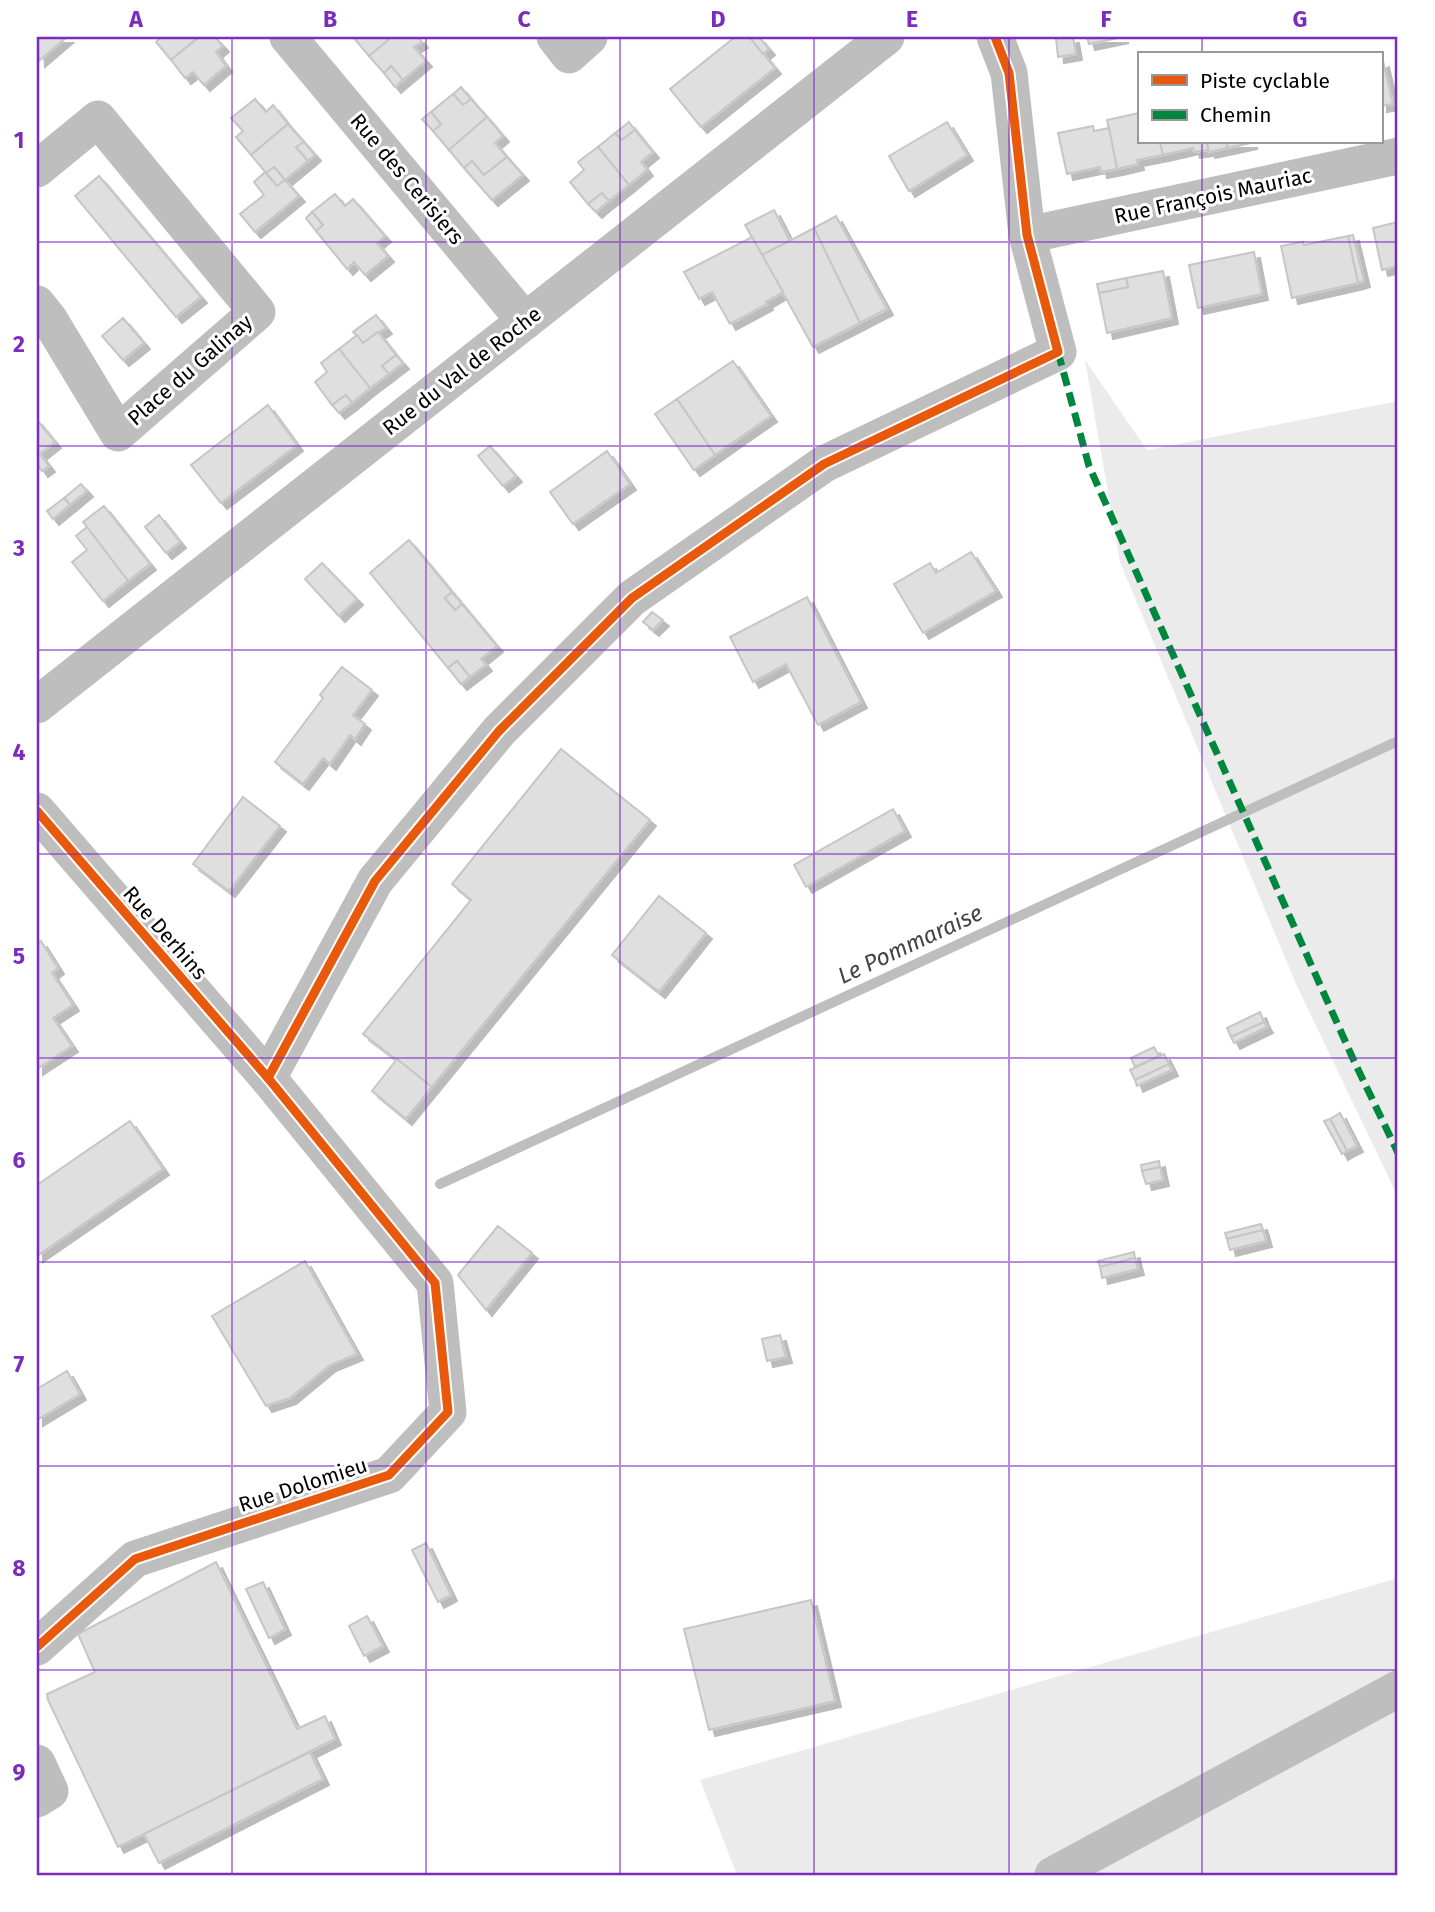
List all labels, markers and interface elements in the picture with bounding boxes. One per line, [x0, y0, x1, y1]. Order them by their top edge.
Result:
text: A [128, 5, 143, 33]
text: B [323, 5, 337, 33]
text: C [517, 5, 531, 33]
text: D [711, 5, 726, 33]
text: E [906, 5, 918, 33]
text: F [1100, 5, 1112, 33]
text: G [1293, 5, 1307, 33]
legend [1138, 52, 1382, 144]
text: Piste cyclable [1200, 68, 1330, 94]
text: Chemin [1200, 102, 1272, 128]
street label: Rue des Cerisiers [345, 108, 469, 250]
text: 1 [14, 126, 24, 154]
street label: Rue François Mauriac [1112, 162, 1314, 230]
street label: Rue du Val de Roche [378, 301, 546, 441]
street label: Place du Galinay [122, 308, 258, 431]
text: 2 [13, 330, 25, 358]
text: 3 [12, 534, 25, 562]
text: 4 [13, 738, 26, 766]
street label: Rue Derhins [117, 881, 213, 985]
water label: Le Pommaraise [833, 898, 987, 990]
text: 5 [13, 942, 25, 970]
text: 6 [13, 1146, 26, 1174]
text: 7 [14, 1350, 25, 1378]
street label: Rue Dolomieu [235, 1452, 371, 1518]
text: 8 [12, 1554, 26, 1582]
text: 9 [13, 1758, 26, 1786]

